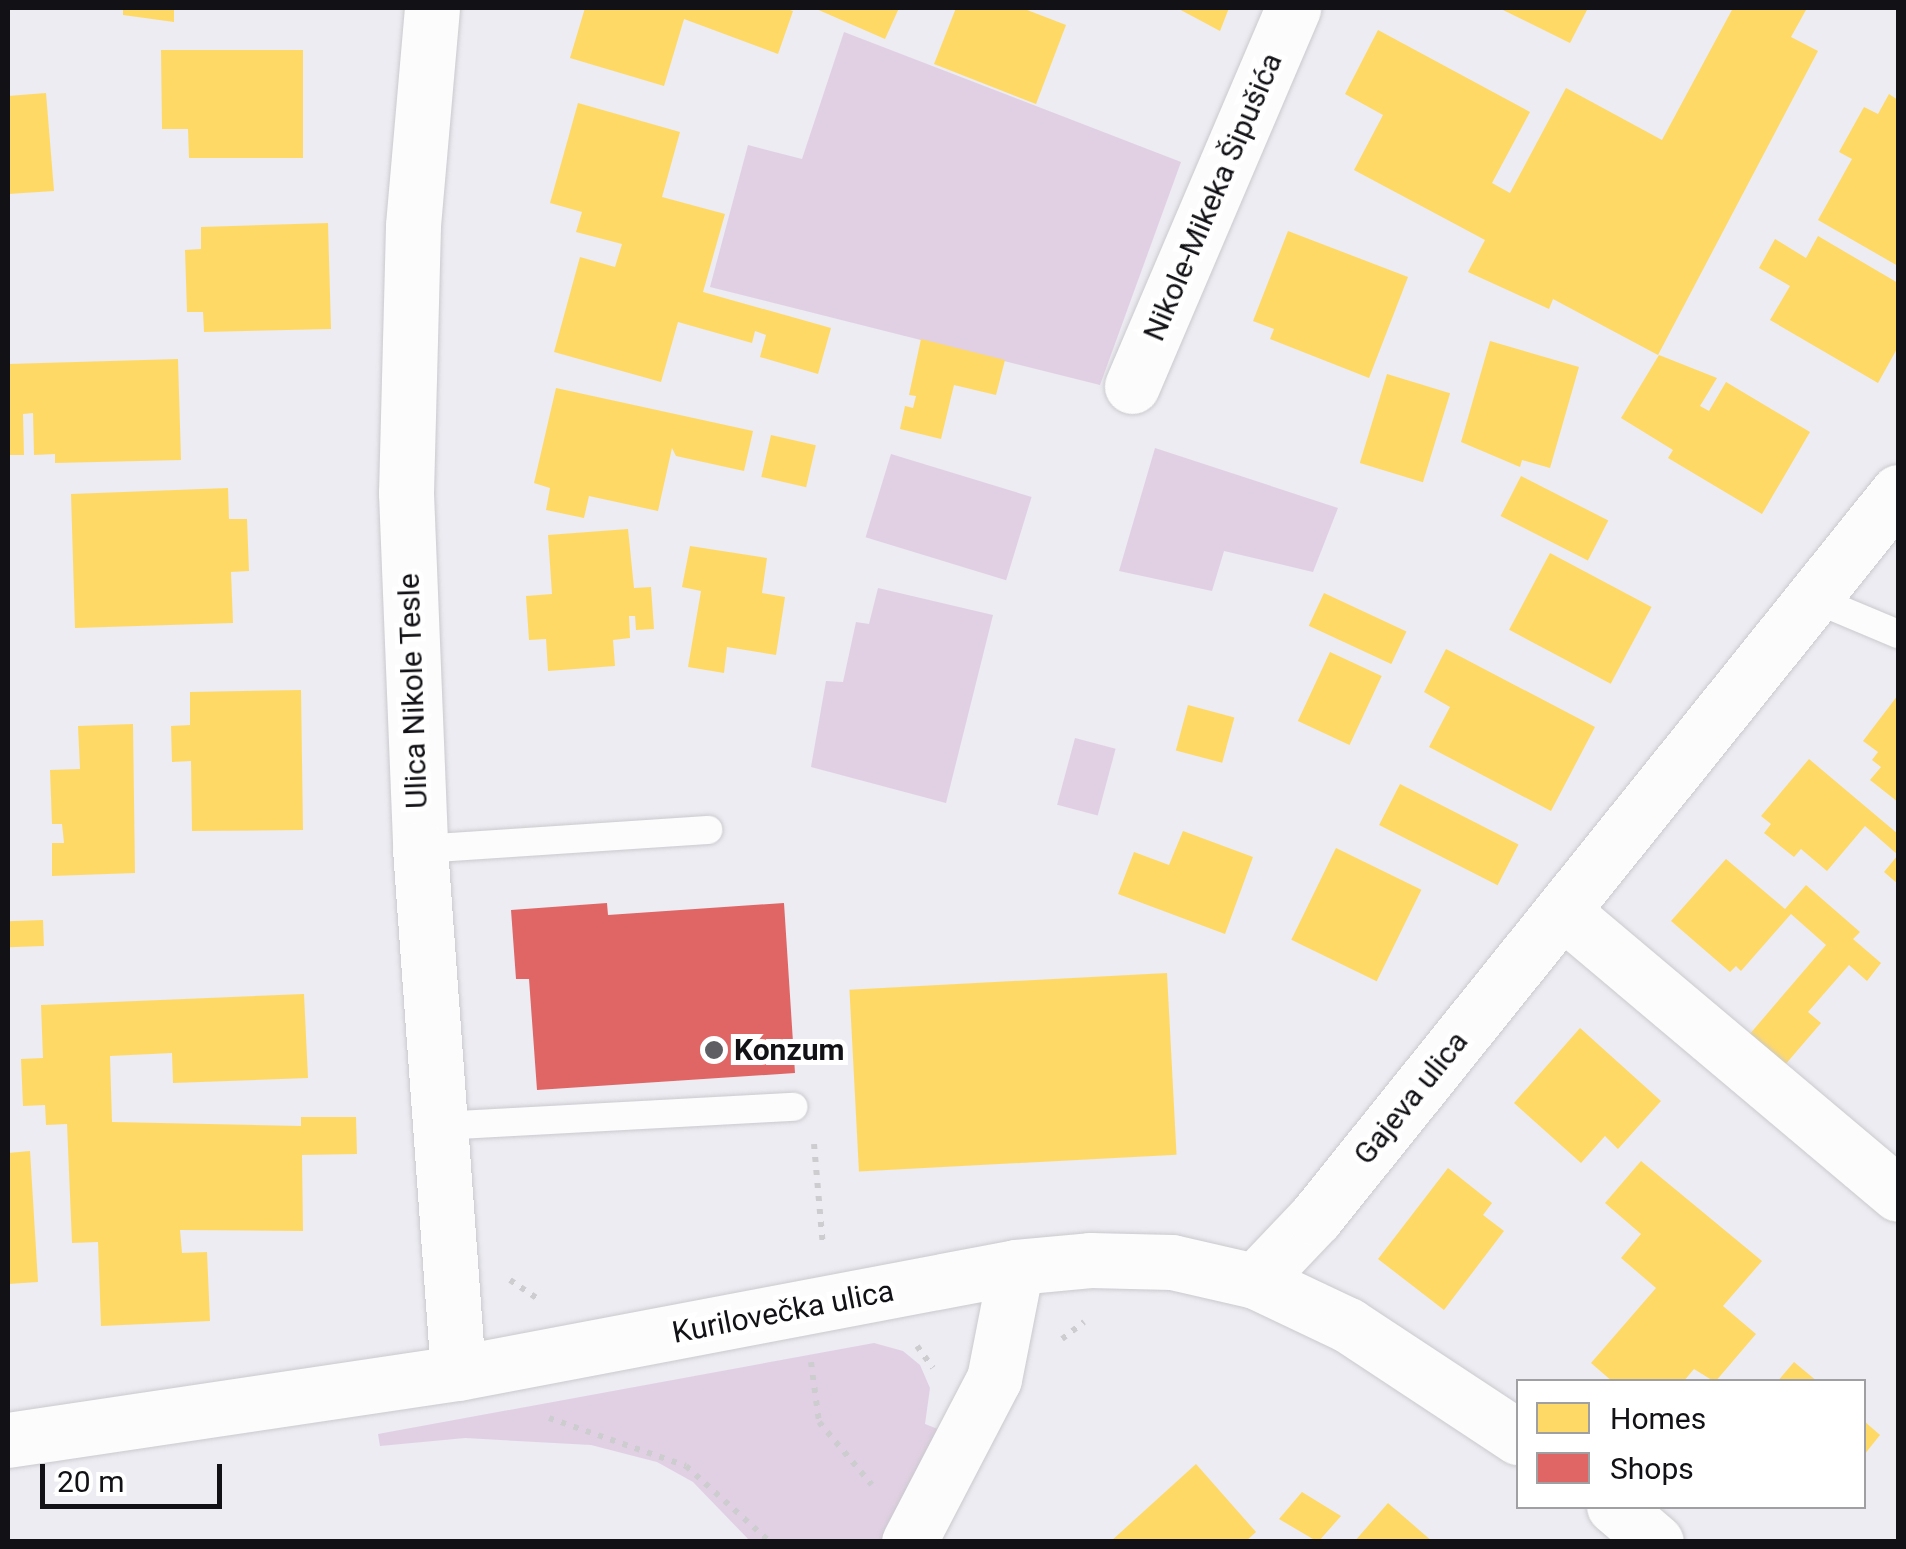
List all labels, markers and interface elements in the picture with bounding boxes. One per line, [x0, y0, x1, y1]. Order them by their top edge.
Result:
street label: Nikole-Mikeka Šipušića [1136, 48, 1290, 346]
street label: Ulica Nikole Tesle [391, 572, 435, 810]
street label: Gajeva ulica [1346, 1024, 1476, 1172]
place label: Konzum [734, 1032, 844, 1068]
marker: Konzum [703, 1039, 725, 1061]
street label: Kurilovečka ulica [669, 1273, 897, 1351]
legend [1516, 1379, 1866, 1509]
text: Homes [1610, 1401, 1706, 1436]
scale bar [45, 1444, 228, 1506]
text: Shops [1610, 1451, 1694, 1486]
text: 20 m [57, 1464, 124, 1499]

